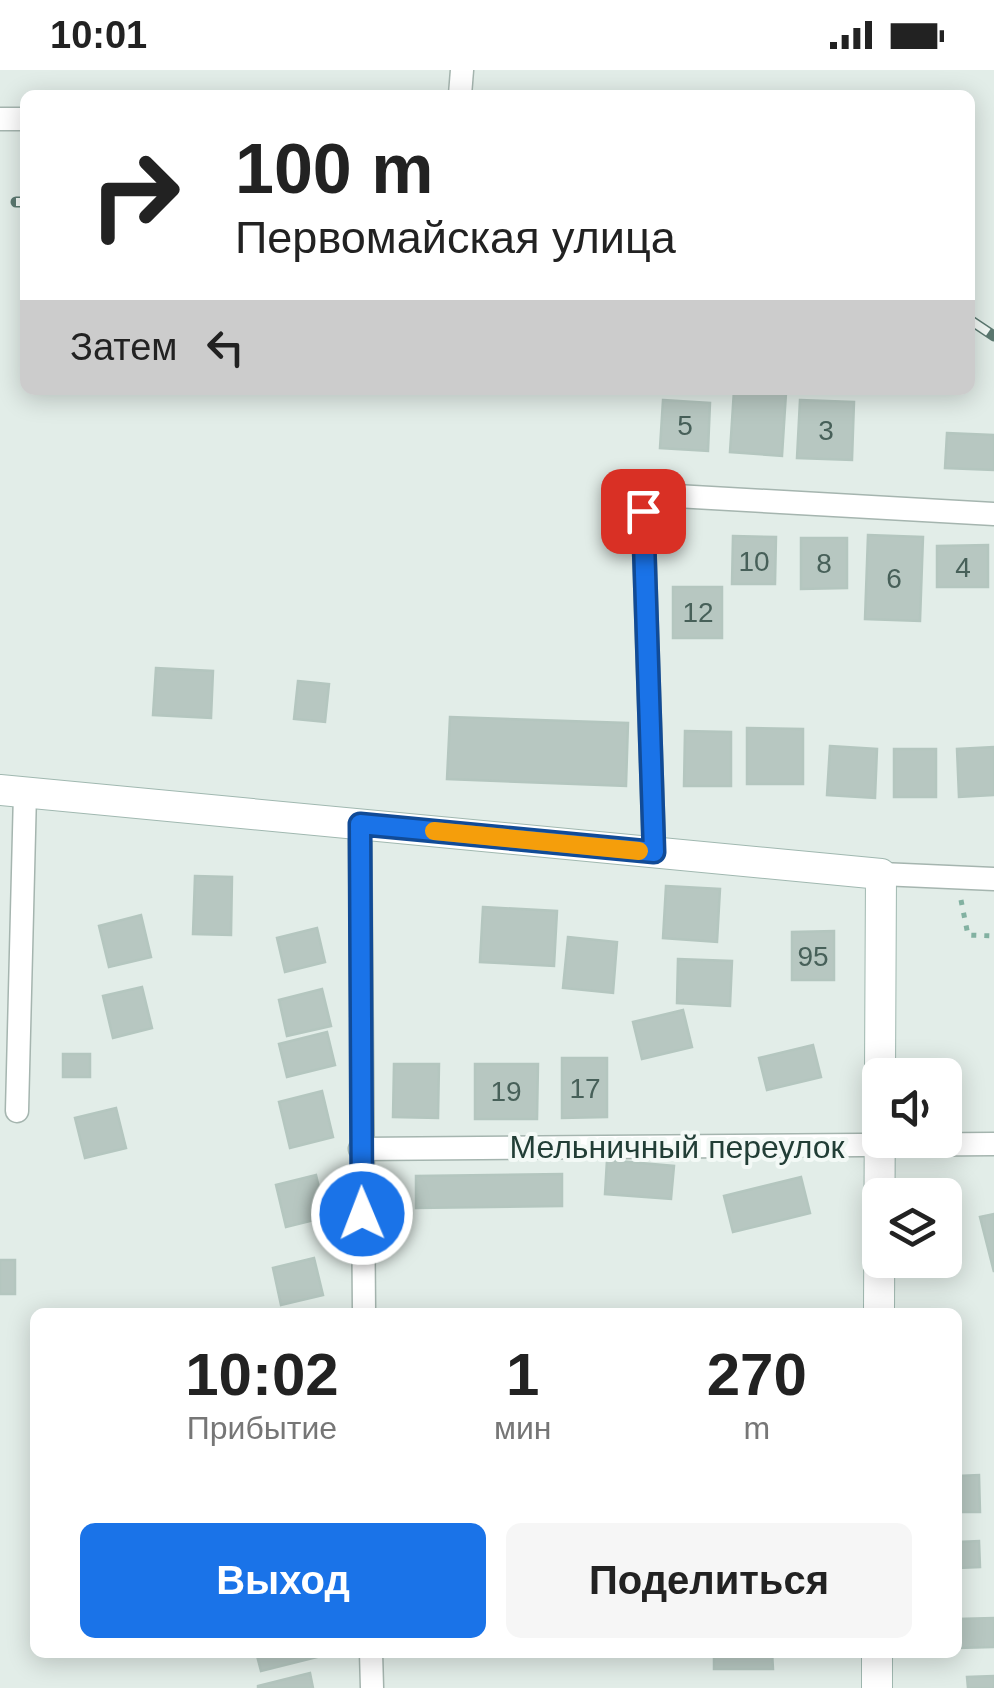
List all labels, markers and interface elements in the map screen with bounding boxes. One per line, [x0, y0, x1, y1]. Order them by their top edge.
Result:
text: 10:01 [50, 14, 147, 56]
icon: right [70, 130, 200, 260]
text: 100 m [235, 130, 433, 208]
text: Первомайская улица [235, 212, 676, 263]
icon: left [198, 320, 253, 375]
text: Затем [70, 326, 178, 368]
house number: 5 [677, 410, 693, 441]
house number: 3 [818, 415, 834, 446]
pin [601, 469, 686, 554]
icon: arrive [616, 484, 671, 539]
house number: 10 [738, 546, 770, 577]
house number: 8 [816, 548, 832, 579]
house number: 4 [955, 552, 971, 583]
house number: 6 [886, 563, 902, 594]
house number: 12 [682, 597, 714, 628]
house number: 95 [797, 941, 829, 972]
map controls [862, 1058, 962, 1278]
button: sound [862, 1058, 962, 1158]
house number: 17 [569, 1073, 601, 1104]
house number: 19 [490, 1076, 522, 1107]
street label: Мельничный переулок [509, 1129, 846, 1165]
position arrow [310, 1162, 414, 1266]
button: layers [862, 1178, 962, 1278]
text: 10:02 [185, 1341, 339, 1408]
text: 1 [506, 1341, 539, 1408]
text: 270 [707, 1341, 807, 1408]
text: Прибытие [187, 1410, 337, 1446]
text: мин [494, 1410, 551, 1446]
text: m [743, 1410, 770, 1446]
button: Выход [80, 1523, 486, 1638]
button: Поделиться [506, 1523, 912, 1638]

